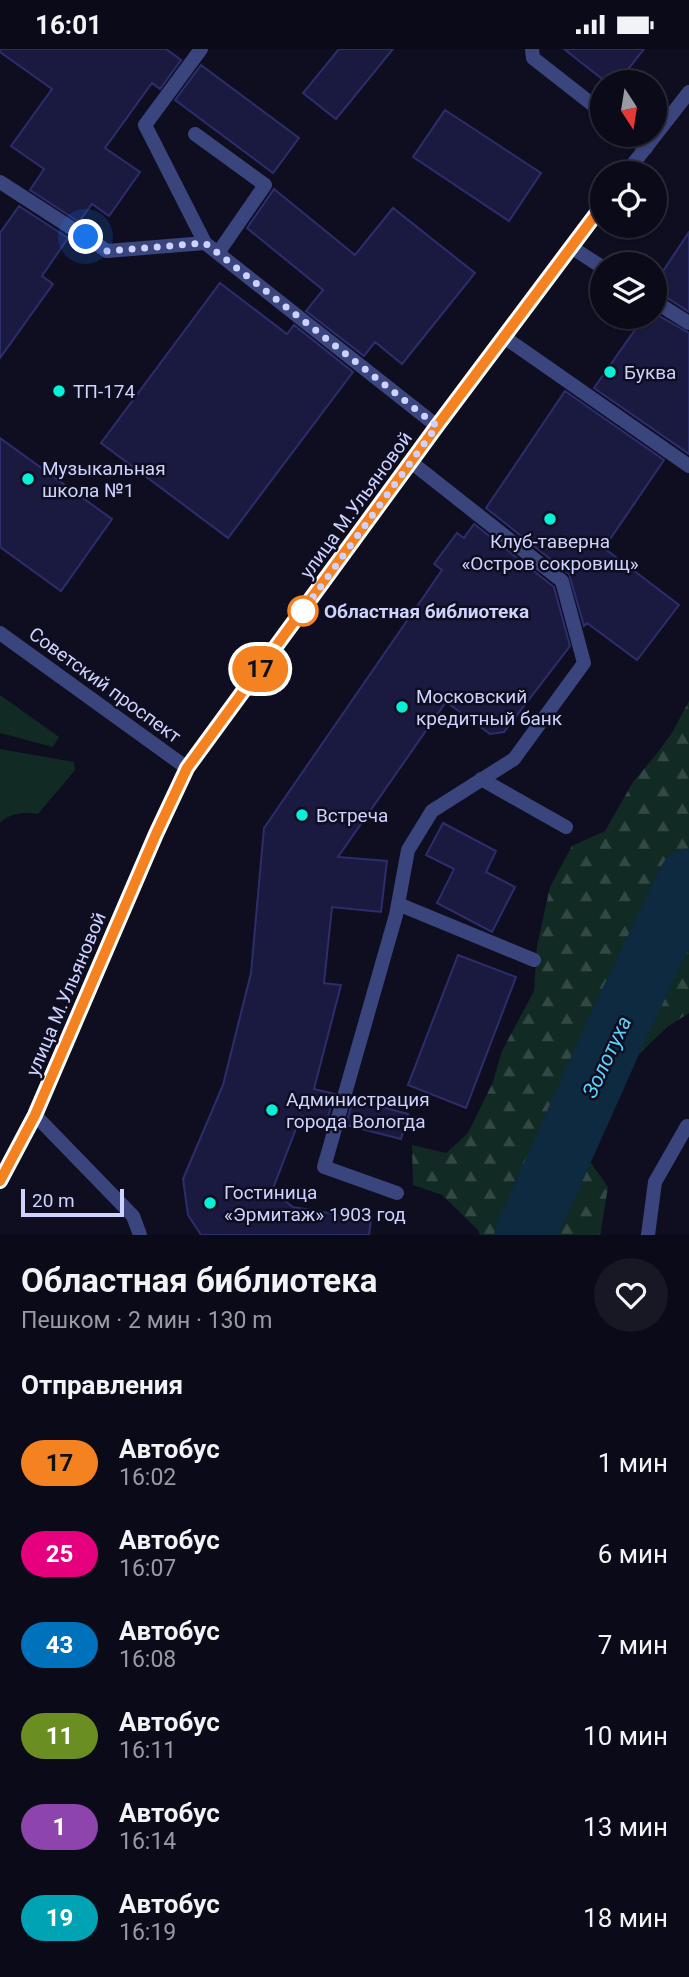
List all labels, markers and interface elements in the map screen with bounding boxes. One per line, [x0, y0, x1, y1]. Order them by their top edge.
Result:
text: 16:01 [35, 10, 102, 40]
north arrow [590, 70, 667, 147]
map controls [590, 70, 667, 329]
button: locate [590, 161, 667, 238]
your location [68, 219, 103, 254]
button: layers [590, 252, 667, 329]
place label: Буква [624, 361, 676, 384]
marker: Буква [602, 364, 618, 380]
place label: ТП-174 [73, 380, 135, 403]
marker: ТП-174 [51, 383, 67, 399]
street label: улица М.Ульяновой [295, 427, 417, 583]
place label: Музыкальная школа №1 [42, 457, 166, 502]
marker: Музыкальная школа №1 [20, 471, 36, 487]
marker: Клуб-таверна «Остров сокровищ» [542, 511, 558, 527]
place label: Клуб-таверна «Остров сокровищ» [461, 530, 639, 575]
marker: Областная библиотека [288, 596, 318, 626]
place label: Областная библиотека [324, 600, 529, 623]
street label: Советский проспект [25, 622, 185, 748]
line badge: 17 [229, 646, 292, 692]
text: 17 [246, 655, 274, 683]
place label: Московский кредитный банк [416, 685, 563, 730]
marker: Московский кредитный банк [394, 699, 410, 715]
place label: Встреча [316, 804, 388, 827]
marker: Встреча [294, 807, 310, 823]
street label: улица М.Ульяновой [21, 909, 111, 1079]
water label: Золотуха [578, 1012, 636, 1102]
place label: Администрация города Вологда [286, 1088, 430, 1133]
marker: Администрация города Вологда [264, 1102, 280, 1118]
place label: Гостиница «Эрмитаж» 1903 год [224, 1181, 406, 1226]
scale bar [21, 1186, 124, 1218]
text: 20 m [32, 1189, 75, 1212]
marker: Гостиница «Эрмитаж» 1903 год [202, 1195, 218, 1211]
button: heart [594, 1258, 668, 1332]
text: Областная библиотека [21, 1261, 377, 1300]
text: Пешком · 2 мин · 130 m [21, 1307, 272, 1334]
text: Отправления [21, 1370, 183, 1400]
text: Автобус [119, 1434, 220, 1464]
text: 1 мин [598, 1448, 668, 1478]
text: 17 [46, 1449, 73, 1477]
text: 16:02 [119, 1464, 176, 1491]
text: Автобус [119, 1525, 220, 1555]
text: 6 мин [598, 1539, 668, 1569]
text: 25 [46, 1540, 73, 1568]
text: 16:07 [119, 1555, 176, 1582]
text: Автобус [119, 1616, 220, 1646]
text: 7 мин [598, 1630, 668, 1660]
text: 43 [46, 1631, 73, 1659]
text: 16:08 [119, 1646, 176, 1673]
text: Автобус [119, 1707, 220, 1737]
text: 10 мин [583, 1721, 668, 1751]
text: 11 [46, 1722, 73, 1750]
text: 16:11 [119, 1737, 176, 1764]
text: Автобус [119, 1798, 220, 1828]
text: 13 мин [583, 1812, 668, 1842]
text: 1 [53, 1813, 66, 1841]
text: 16:14 [119, 1828, 176, 1855]
text: Автобус [119, 1889, 220, 1919]
text: 18 мин [583, 1903, 668, 1933]
text: 19 [46, 1904, 73, 1932]
text: 16:19 [119, 1919, 176, 1946]

